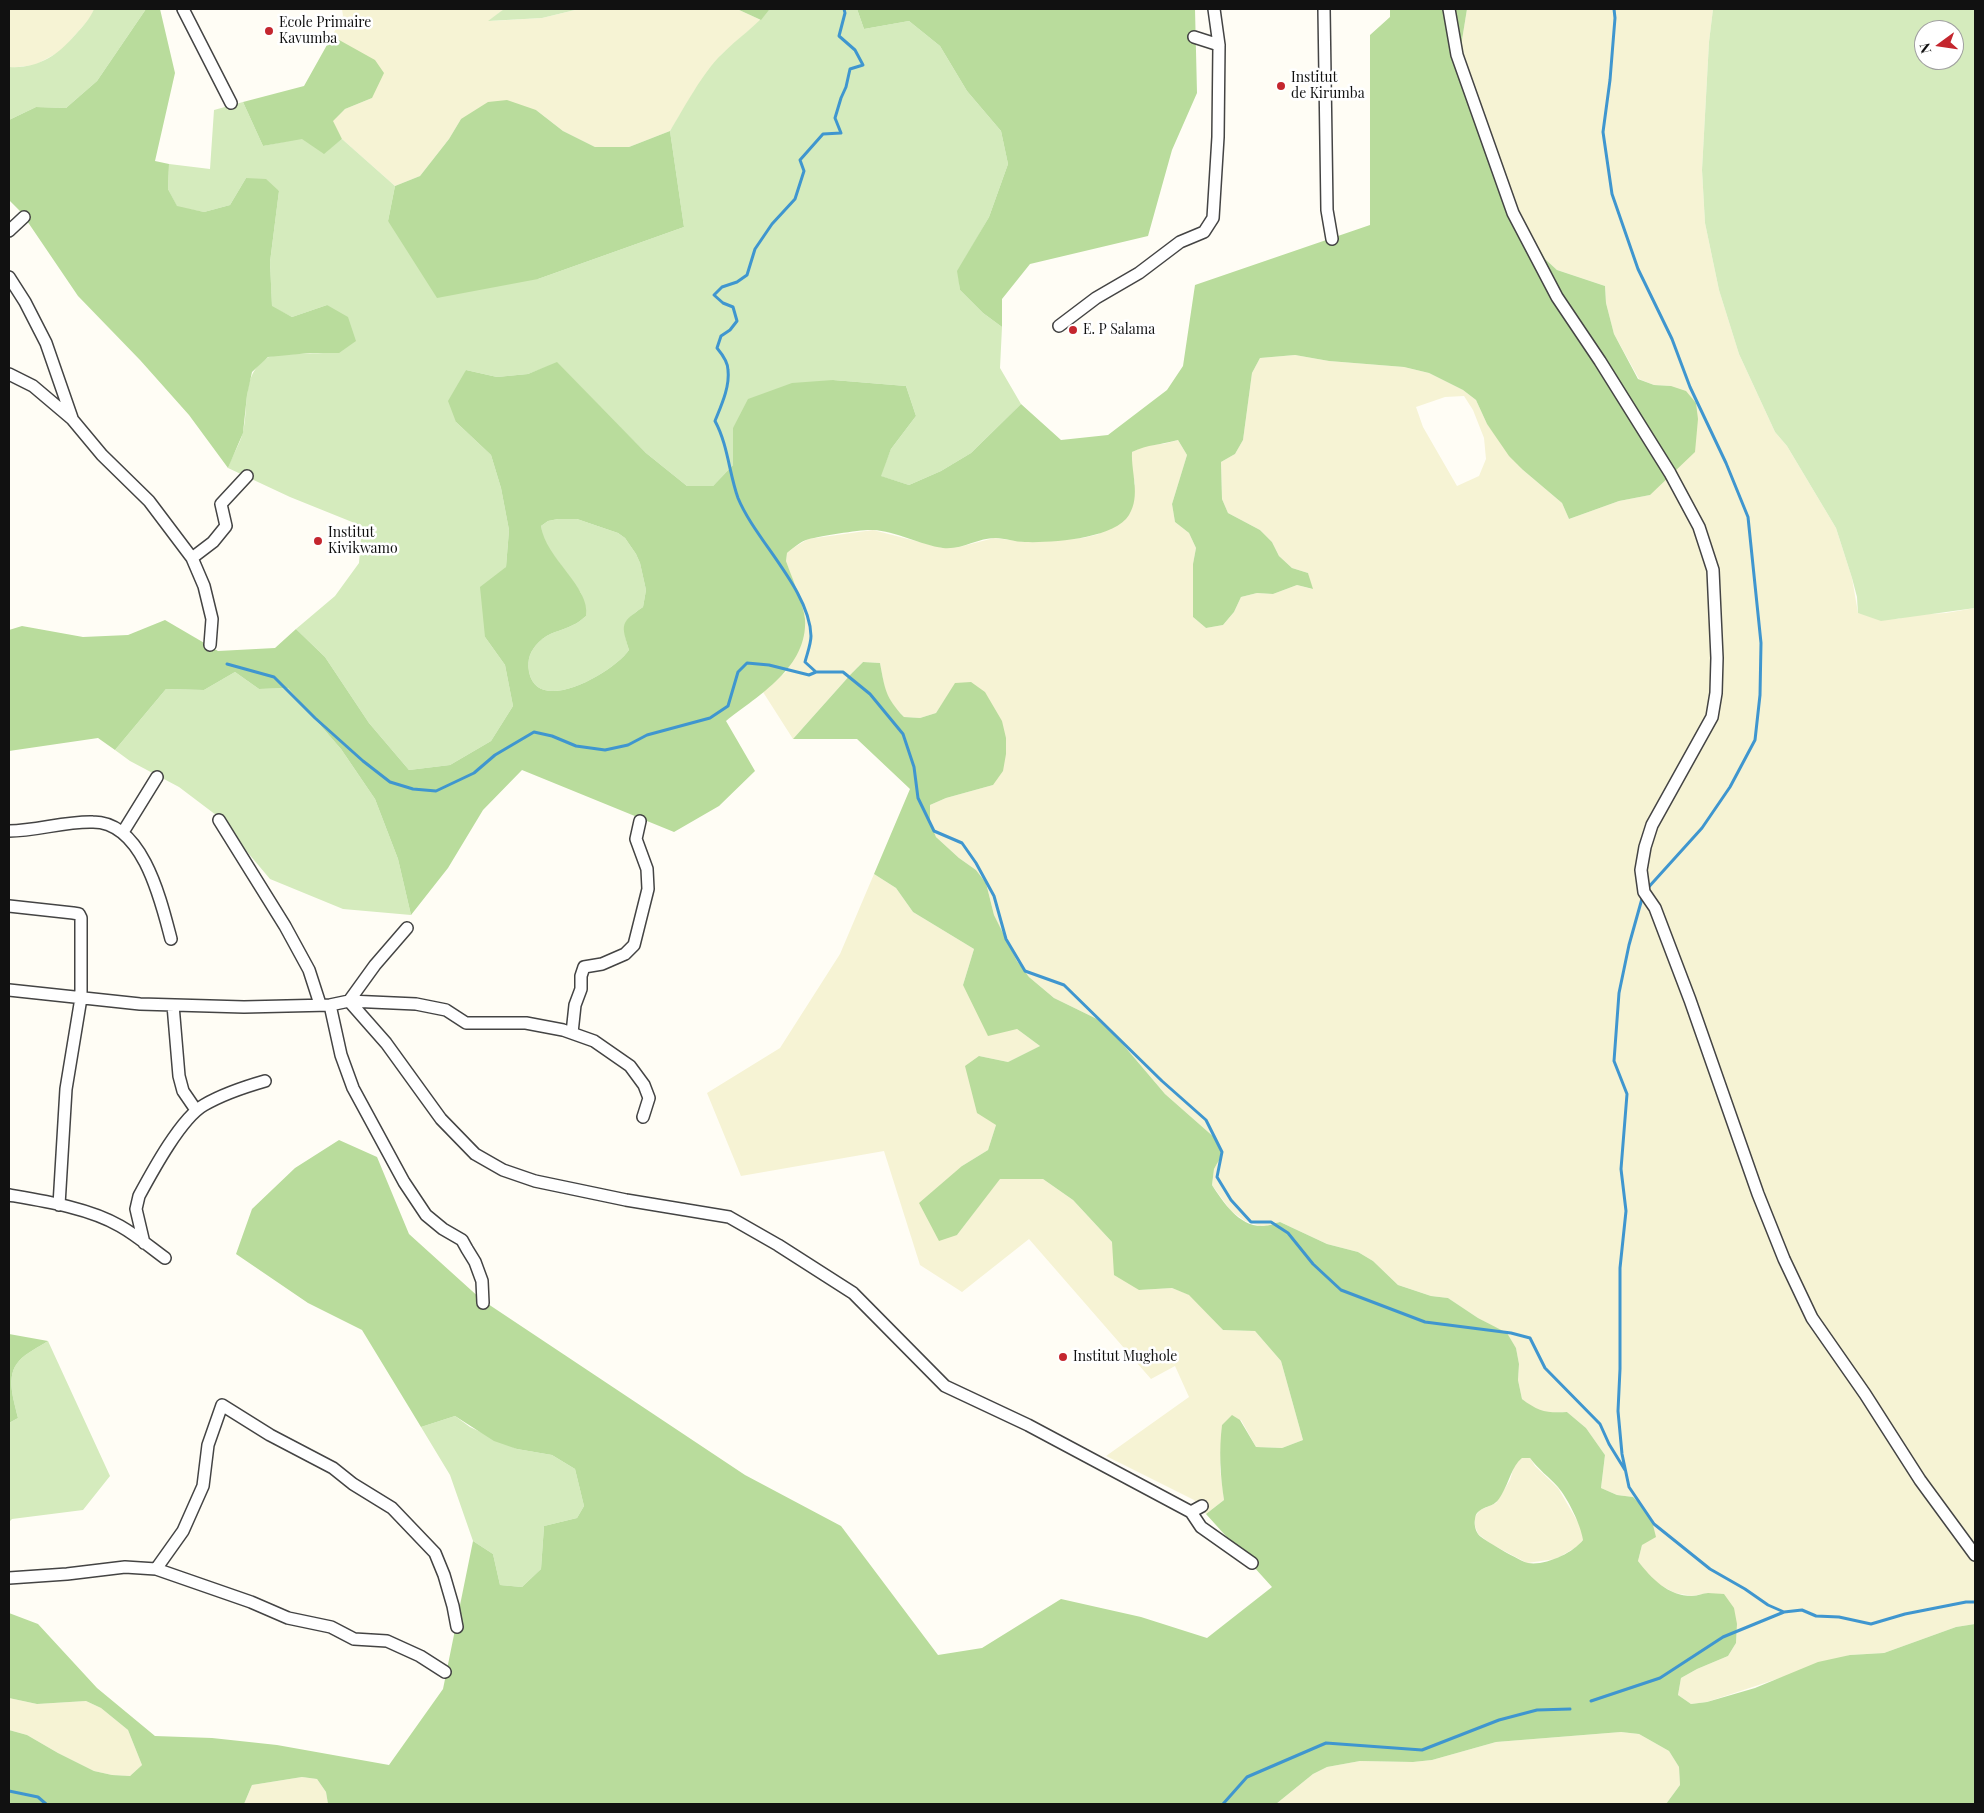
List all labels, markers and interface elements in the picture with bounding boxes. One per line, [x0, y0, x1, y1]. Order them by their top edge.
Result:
place label: Ecole Primaire Kavumba [279, 15, 371, 48]
north arrow [1914, 20, 1964, 70]
marker: Ecole Primaire Kavumba [263, 25, 275, 37]
text: N [1914, 41, 1935, 56]
place label: Institut de Kirumba [1291, 70, 1365, 102]
marker: Institut de Kirumba [1275, 80, 1287, 92]
place label: E. P Salama [1083, 322, 1155, 338]
marker: E. P Salama [1067, 324, 1079, 336]
place label: Institut Kivikwamo [328, 525, 398, 558]
marker: Institut Kivikwamo [312, 535, 324, 547]
place label: Institut Mughole [1073, 1349, 1177, 1365]
marker: Institut Mughole [1057, 1351, 1069, 1363]

